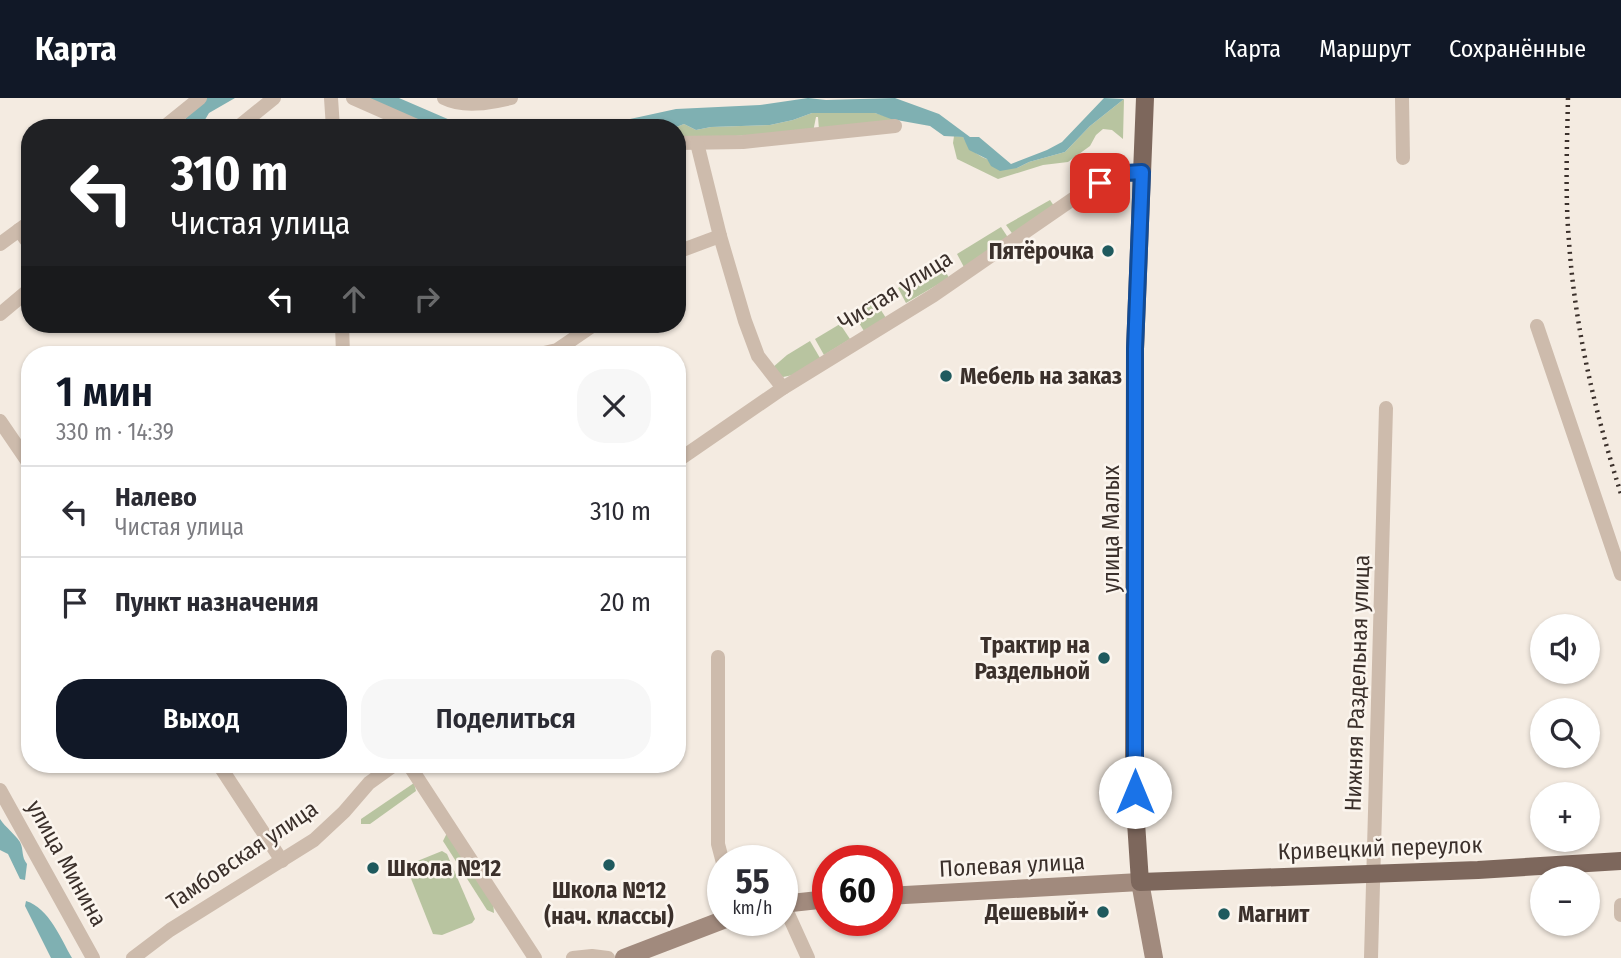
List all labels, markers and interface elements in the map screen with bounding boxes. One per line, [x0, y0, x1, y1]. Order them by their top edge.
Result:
text: Карта [35, 29, 117, 69]
text: Карта [1224, 35, 1281, 63]
text: Маршрут [1319, 35, 1411, 63]
text: Сохранённые [1449, 35, 1586, 63]
text: 310 m [171, 144, 288, 203]
icon: left [56, 147, 147, 238]
pin [1070, 153, 1130, 213]
icon: arrive [1081, 164, 1119, 202]
text: Чистая улица [171, 204, 351, 242]
place label: Пятёрочка [989, 237, 1094, 265]
marker: Пятёрочка [1100, 243, 1116, 259]
street label: Чистая улица [833, 244, 957, 336]
icon: left [262, 280, 300, 318]
icon: ahead [335, 280, 373, 318]
icon: right [408, 280, 446, 318]
place label: Мебель на заказ [960, 362, 1122, 390]
text: 1 мин [56, 367, 153, 417]
marker: Мебель на заказ [938, 368, 954, 384]
button: close [577, 369, 651, 443]
text: 330 m · 14:39 [56, 418, 174, 446]
street label: улица Малых [1097, 465, 1125, 593]
text: Налево [115, 482, 197, 513]
icon: left [56, 493, 94, 531]
text: 310 m [590, 496, 651, 527]
text: Чистая улица [115, 513, 244, 541]
street label: Нижняя Раздельная улица [1339, 554, 1375, 812]
icon: arrive [56, 584, 94, 622]
text: Пункт назначения [115, 587, 319, 618]
text: 20 m [600, 587, 651, 618]
map controls [1530, 614, 1600, 936]
button: sound [1530, 614, 1600, 684]
place label: Трактир на Раздельной [974, 631, 1090, 685]
marker: Трактир на Раздельной [1096, 650, 1112, 666]
button: Выход [56, 679, 347, 759]
button: Поделиться [361, 679, 651, 759]
button: search [1530, 698, 1600, 768]
position arrow [1098, 755, 1172, 829]
button: + [1530, 782, 1600, 852]
street label: Тамбовская улица [161, 794, 323, 916]
street label: улица Минина [21, 795, 113, 931]
street label: Кривецкий переулок [1277, 830, 1483, 866]
speed limit sign: 60 [812, 845, 903, 936]
street label: Полевая улица [938, 847, 1086, 883]
place label: Школа №12 [387, 854, 502, 882]
marker: Школа №12 (нач. классы) [601, 857, 617, 873]
marker: Школа №12 [365, 860, 381, 876]
text: 55 [735, 860, 770, 902]
button: − [1530, 866, 1600, 936]
place label: Школа №12 (нач. классы) [544, 876, 674, 930]
text: km/h [732, 897, 773, 919]
place label: Дешевый+ [984, 898, 1089, 926]
place label: Магнит [1238, 900, 1311, 928]
marker: Дешевый+ [1095, 904, 1111, 920]
marker: Магнит [1216, 906, 1232, 922]

